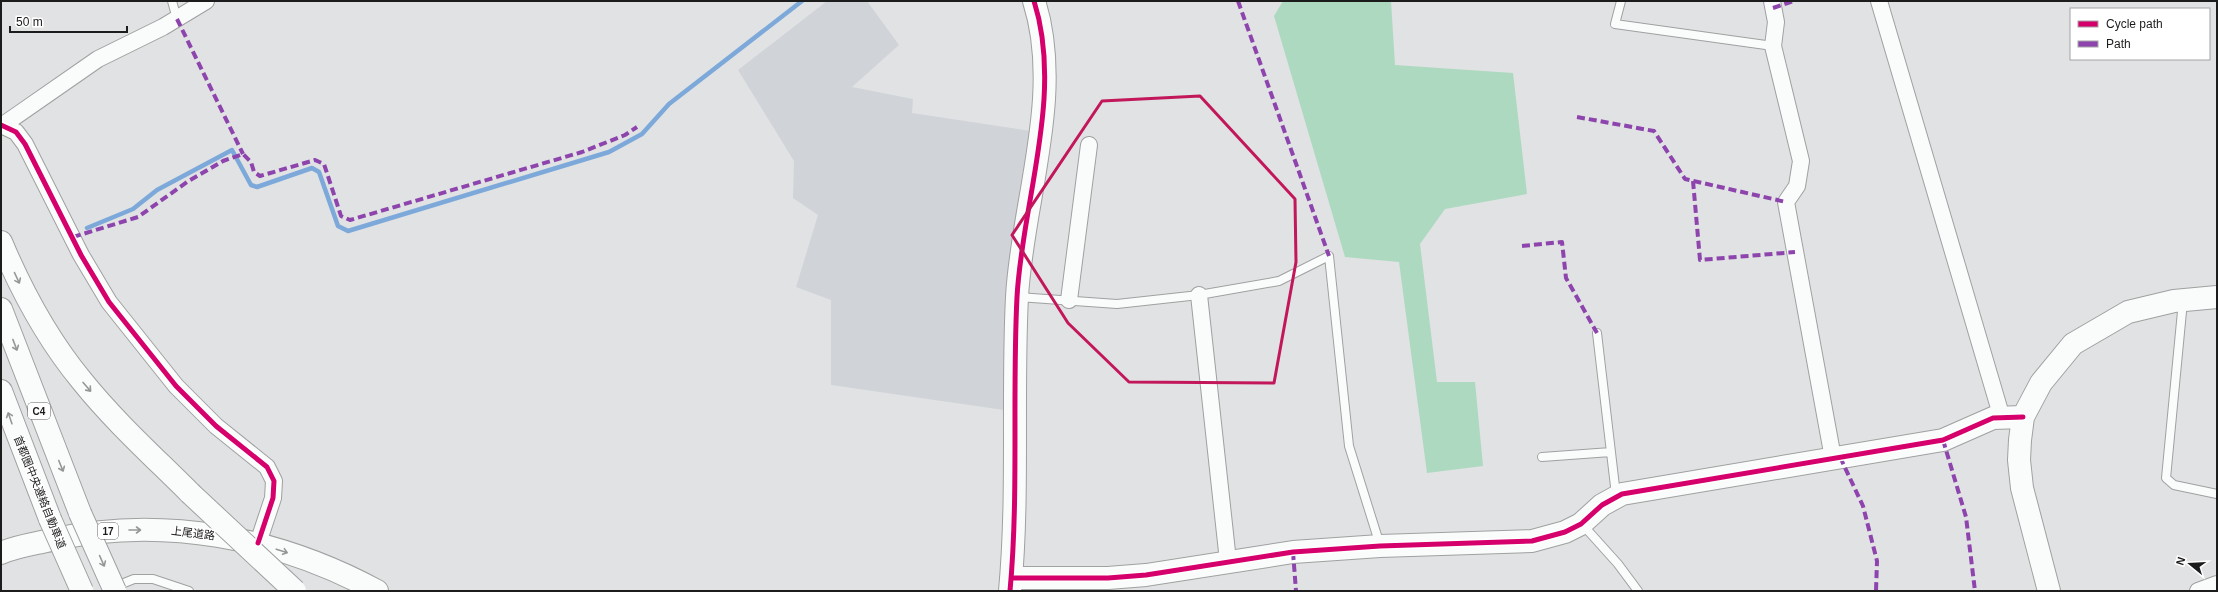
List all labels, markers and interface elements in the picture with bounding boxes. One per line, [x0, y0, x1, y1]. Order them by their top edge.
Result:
scale bar [10, 8, 127, 34]
legend [2070, 8, 2210, 60]
text: 50 m [16, 15, 43, 29]
text: Cycle path [2106, 17, 2163, 31]
text: Path [2106, 37, 2131, 51]
one-way arrow [14, 271, 21, 283]
one-way arrow [11, 339, 19, 351]
one-way arrow [82, 382, 91, 392]
road number: C4 [28, 403, 50, 419]
one-way arrow [6, 411, 13, 424]
street label: 首都圏中央連絡自動車道 [12, 434, 68, 550]
one-way arrow [58, 460, 65, 472]
road number: 17 [98, 523, 118, 539]
street label: 上尾道路 [170, 524, 216, 542]
one-way arrow [128, 526, 141, 534]
north arrow [2170, 544, 2210, 584]
one-way arrow [275, 548, 288, 555]
one-way arrow [98, 555, 106, 567]
text: N [2174, 555, 2187, 567]

